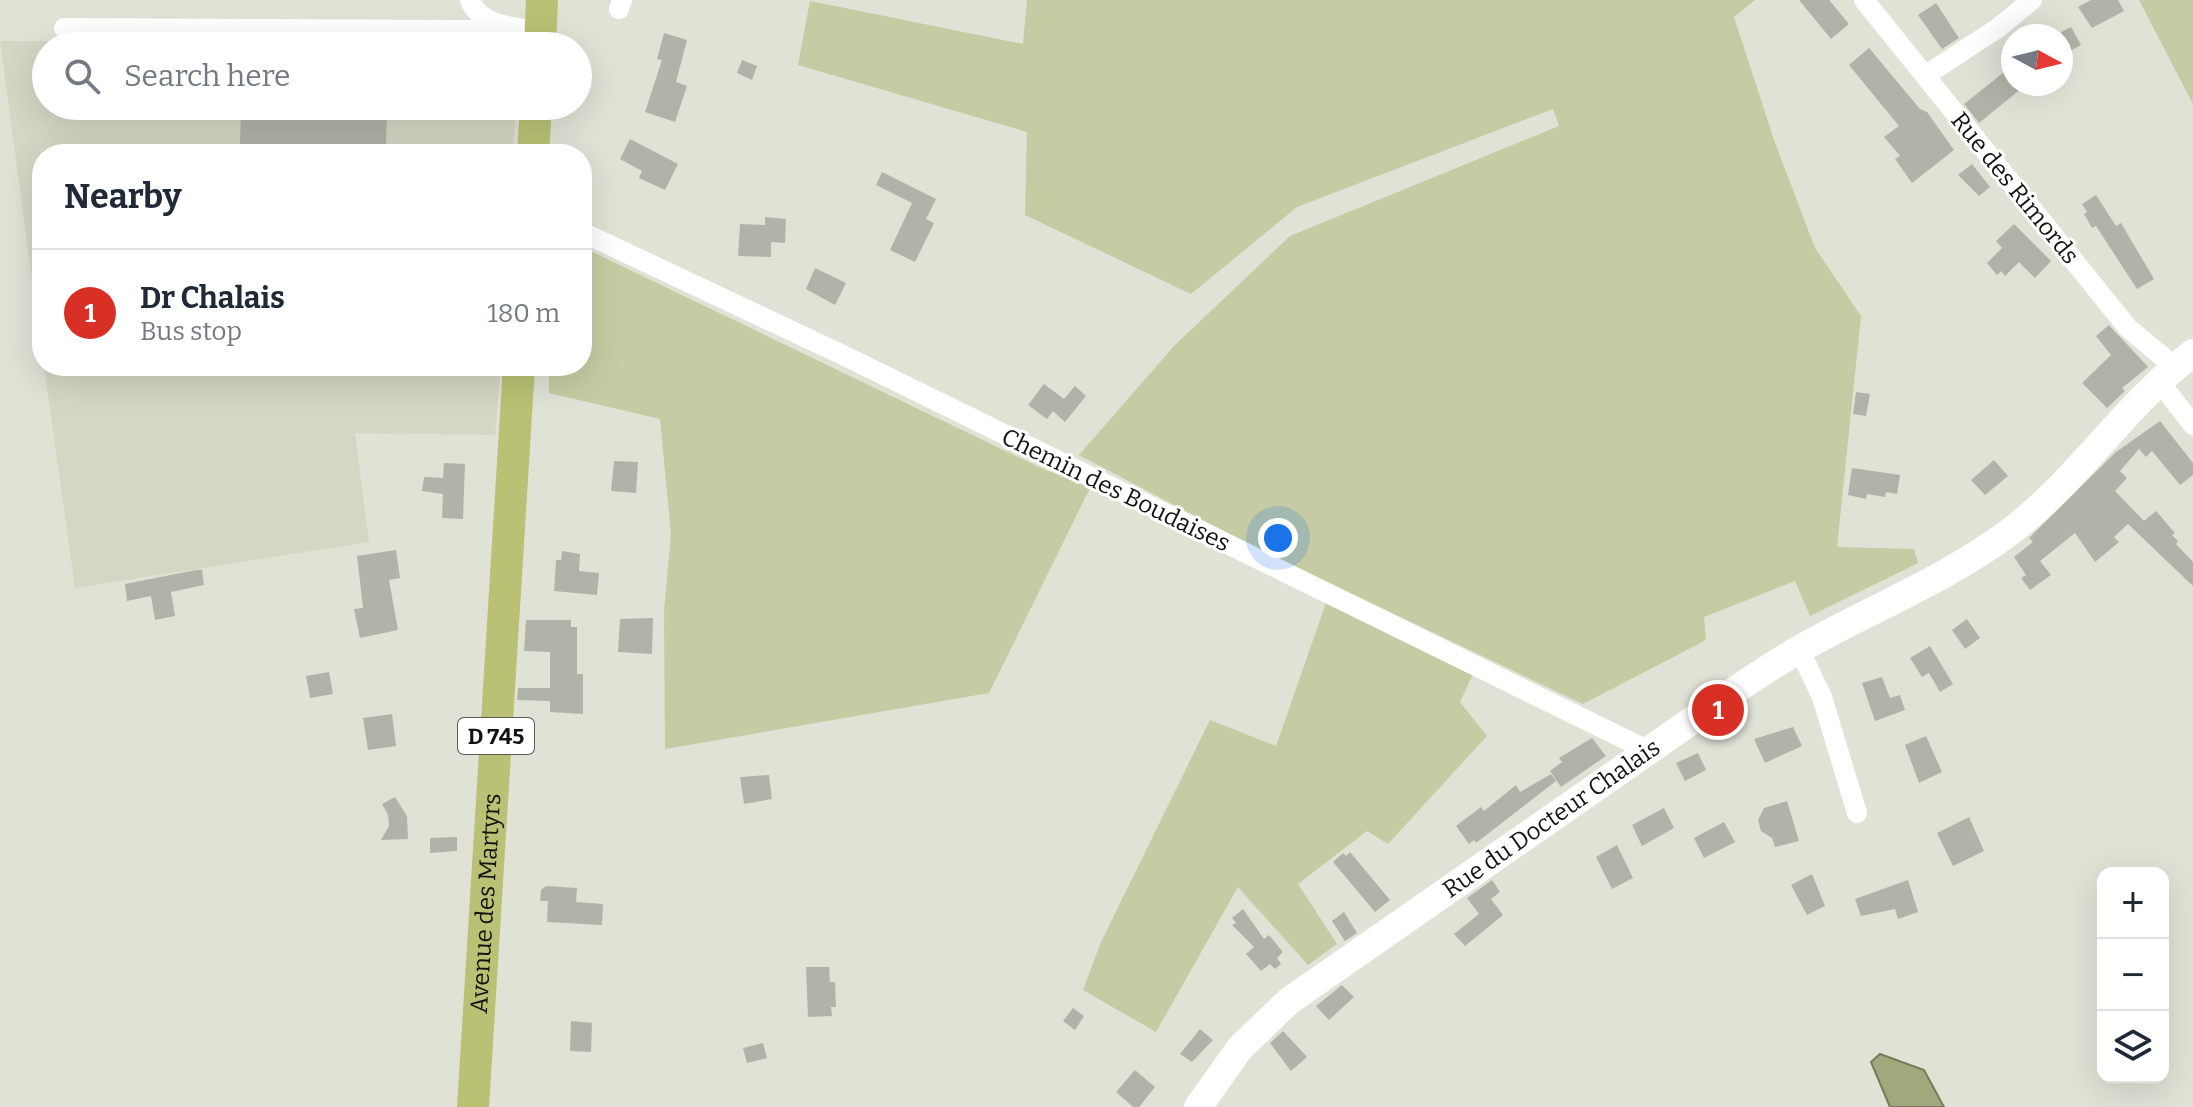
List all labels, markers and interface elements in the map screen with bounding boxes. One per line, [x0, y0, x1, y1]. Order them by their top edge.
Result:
north arrow [2001, 24, 2073, 96]
search box [32, 32, 592, 120]
icon: search [60, 54, 104, 98]
text: Search here [124, 58, 291, 94]
street label: Rue des Rimords [1945, 107, 2085, 269]
text: Nearby [64, 176, 182, 217]
text: Dr Chalais [140, 280, 285, 316]
text: 1 [84, 298, 96, 329]
text: 180 m [487, 298, 560, 329]
text: Bus stop [140, 316, 242, 347]
street label: Chemin des Boudaises [997, 422, 1235, 558]
your location [1258, 518, 1298, 558]
pin: 1 [1692, 680, 1744, 740]
road number: D 745 [458, 718, 534, 754]
street label: Rue du Docteur Chalais [1437, 733, 1665, 904]
street label: Avenue des Martyrs [465, 793, 506, 1014]
map controls [2097, 867, 2169, 1083]
button: + [2097, 867, 2169, 939]
button: − [2097, 939, 2169, 1011]
button: layers [2097, 1011, 2169, 1083]

